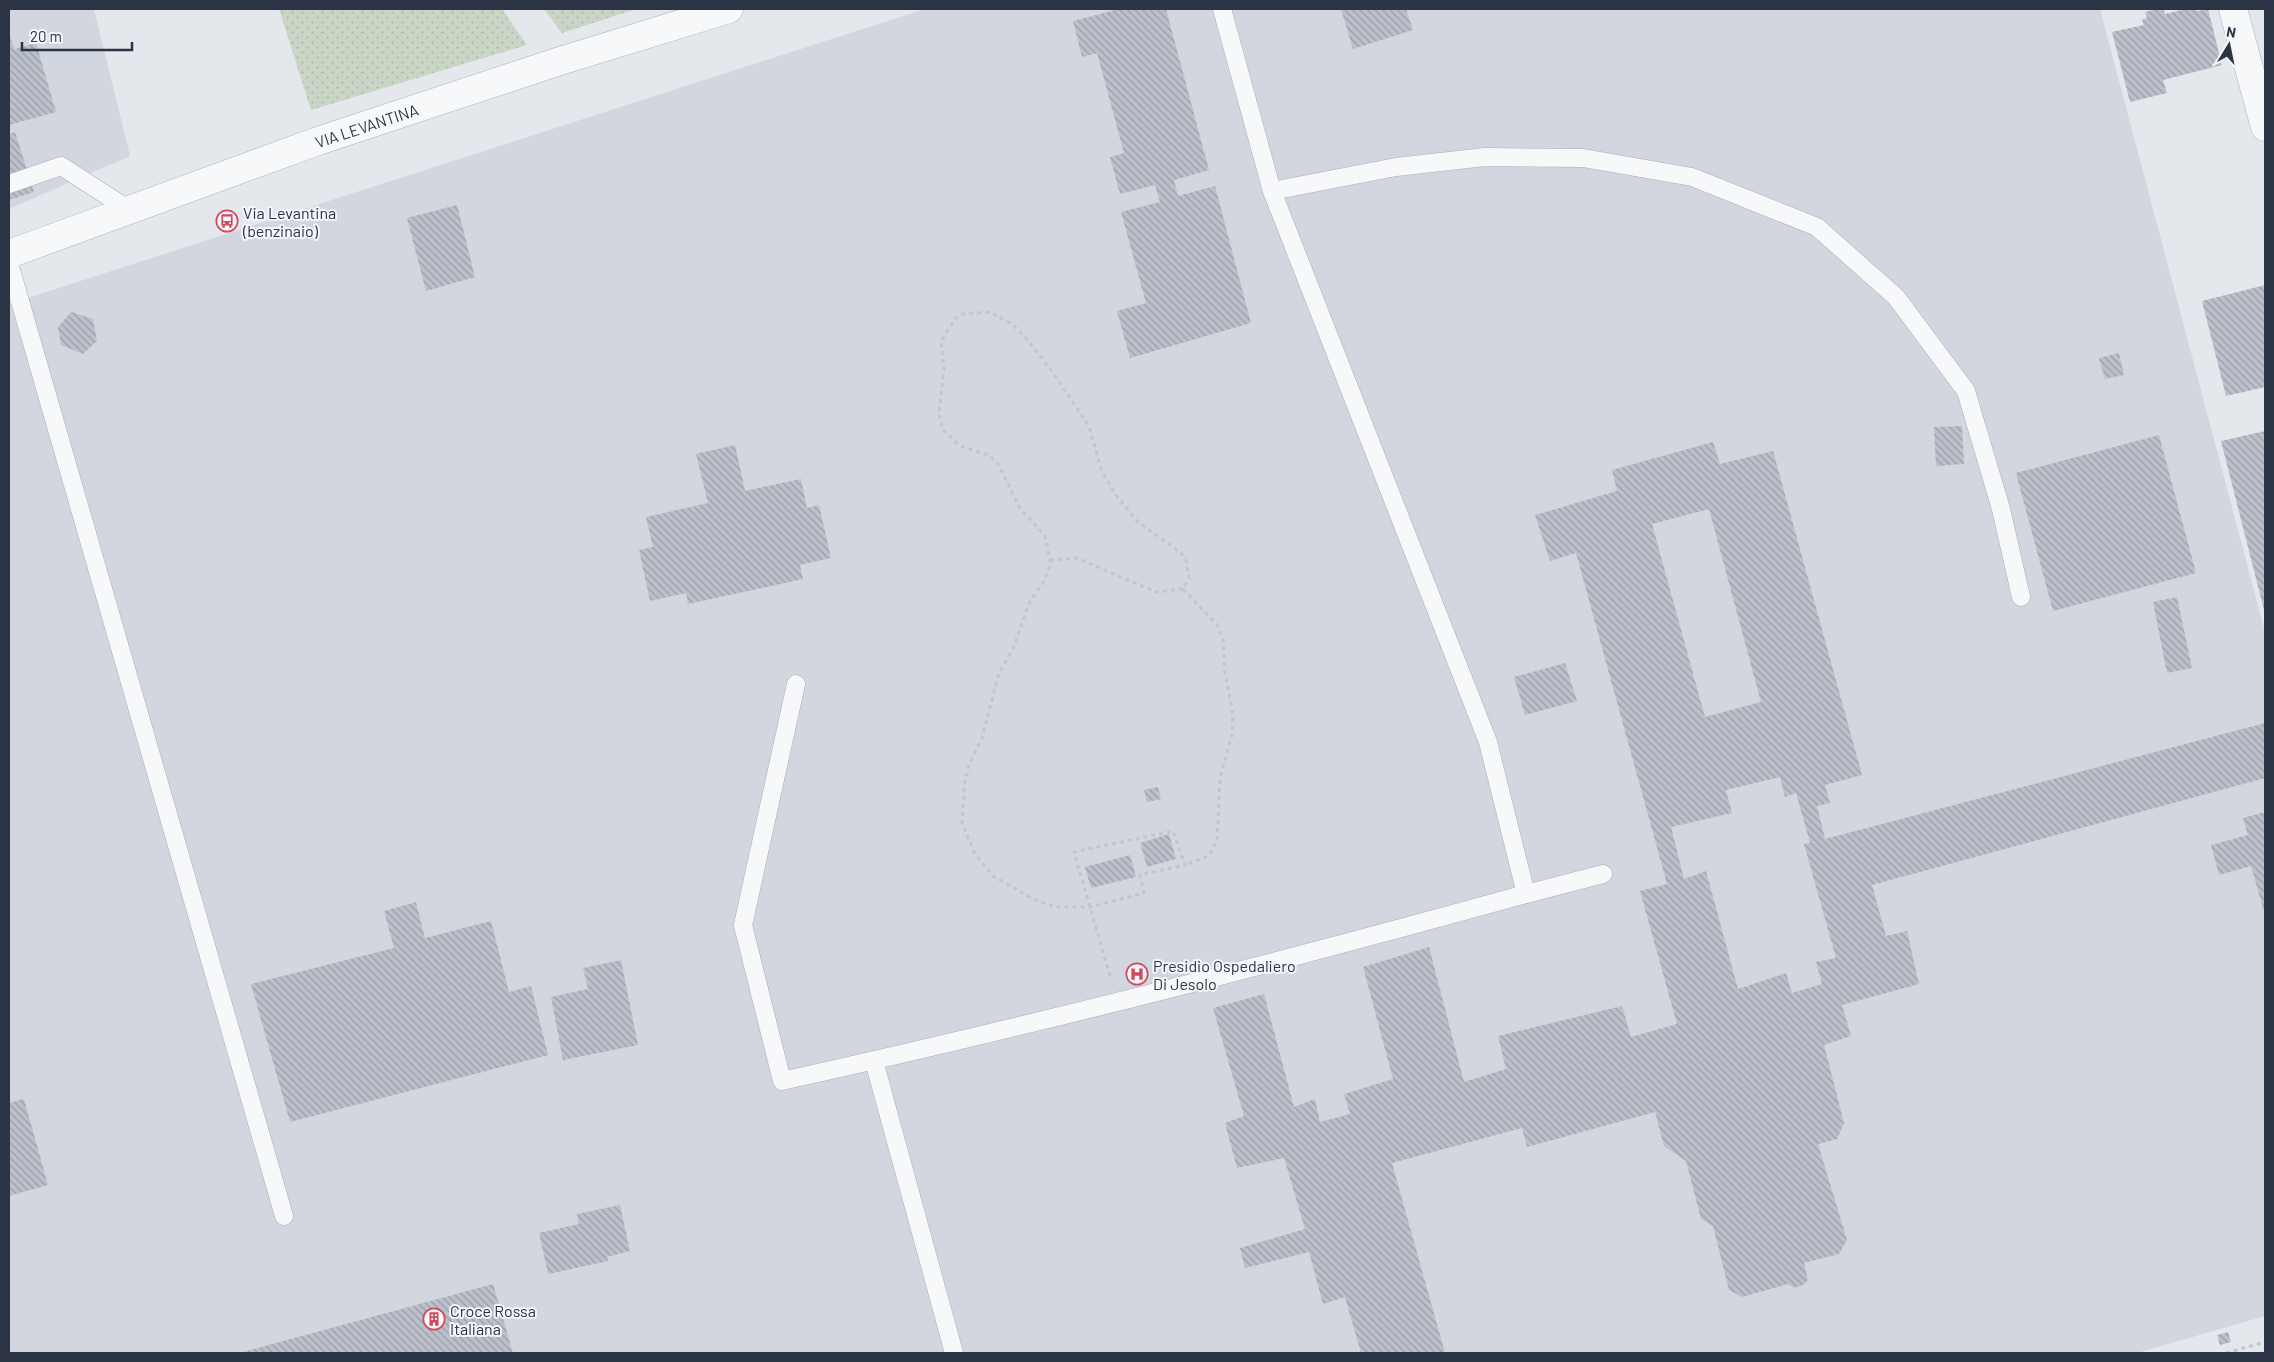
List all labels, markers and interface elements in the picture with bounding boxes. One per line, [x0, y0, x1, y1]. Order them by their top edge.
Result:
scale bar [22, 20, 132, 52]
north arrow [2204, 20, 2254, 70]
text: N [2225, 23, 2237, 41]
text: 20 m [30, 27, 62, 45]
street label: VIA LEVANTINA [312, 99, 421, 151]
place label: Via Levantina (benzinaio) [242, 203, 336, 240]
bus stop icon: Via Levantina (benzinaio) [215, 209, 239, 233]
place label: Presidio Ospedaliero Di Jesolo [1153, 956, 1296, 993]
hospital icon: Presidio Ospedaliero Di Jesolo [1125, 962, 1149, 986]
place label: Croce Rossa Italiana [450, 1301, 536, 1338]
building icon: Croce Rossa Italiana [422, 1307, 446, 1331]

